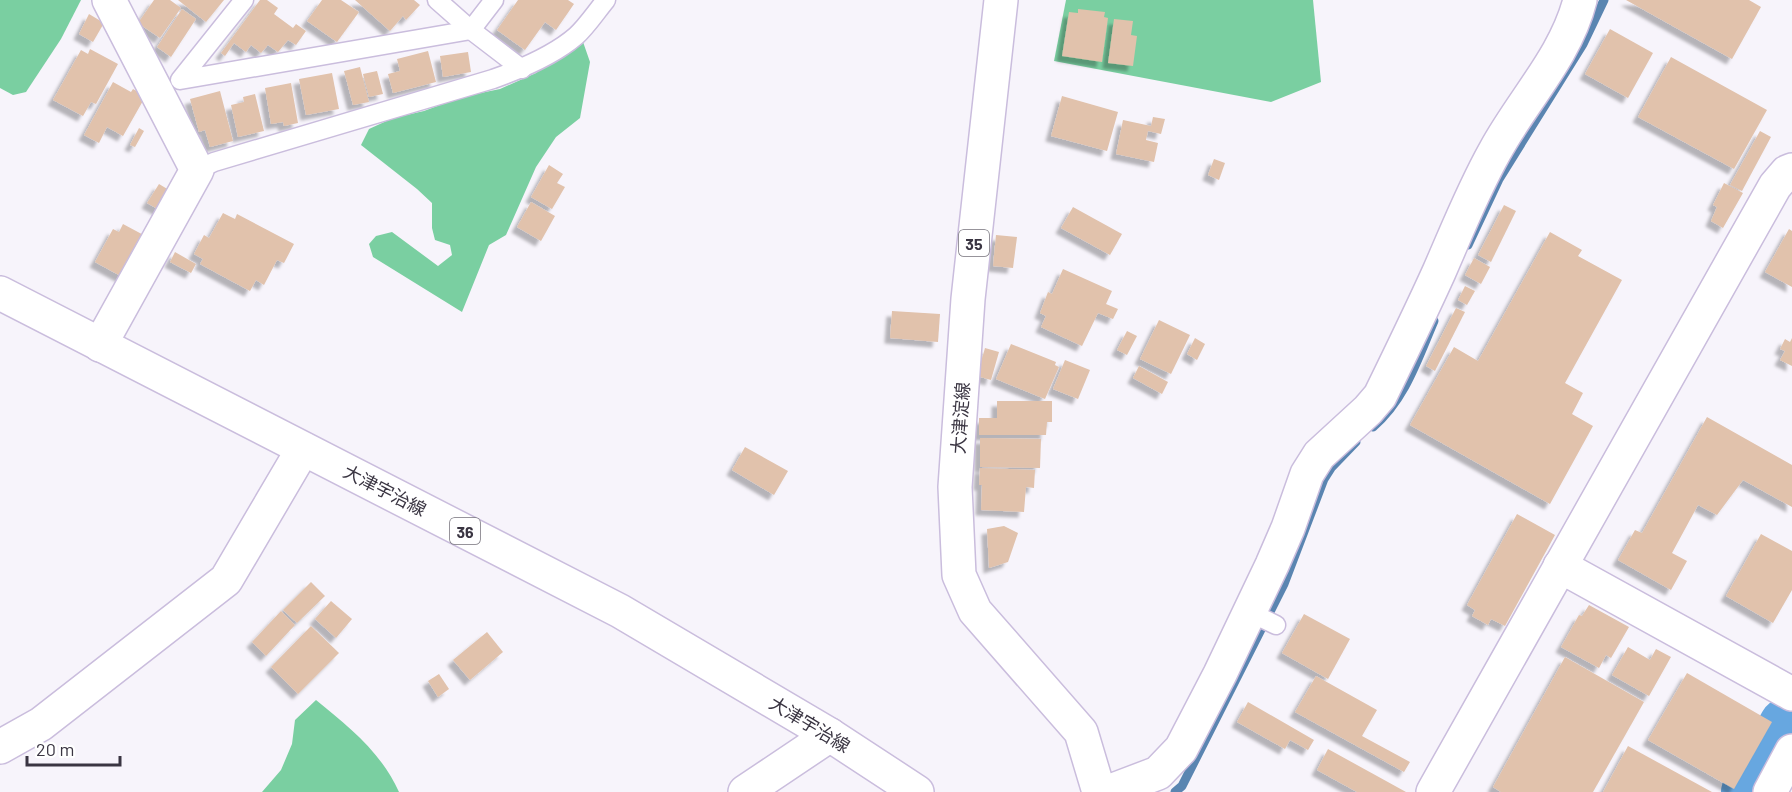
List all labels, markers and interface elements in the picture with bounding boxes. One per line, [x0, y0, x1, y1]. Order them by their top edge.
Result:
road number: 35 [959, 230, 989, 256]
street label: 大津淀線 [947, 381, 973, 455]
street label: 大津宇治線 [340, 460, 430, 520]
road number: 36 [450, 518, 480, 544]
street label: 大津宇治線 [766, 691, 854, 757]
scale bar [27, 729, 120, 767]
text: 20 m [36, 738, 74, 760]

